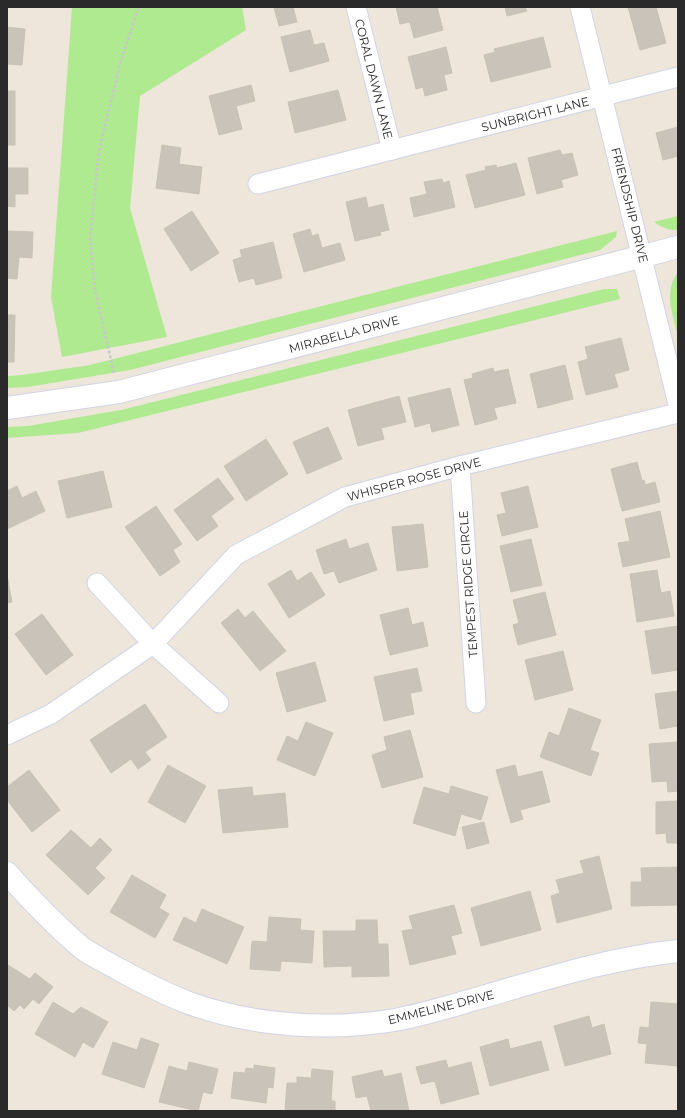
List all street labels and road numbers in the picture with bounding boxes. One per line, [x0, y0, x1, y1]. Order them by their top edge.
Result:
street label: CORAL DAWN LANE [352, 17, 396, 141]
street label: SUNBRIGHT LANE [480, 93, 590, 135]
street label: FRIENDSHIP DRIVE [608, 146, 652, 264]
street label: MIRABELLA DRIVE [287, 312, 401, 356]
street label: WHISPER ROSE DRIVE [346, 454, 482, 504]
street label: TEMPEST RIDGE CIRCLE [455, 510, 481, 658]
street label: EMMELINE DRIVE [386, 987, 496, 1027]

